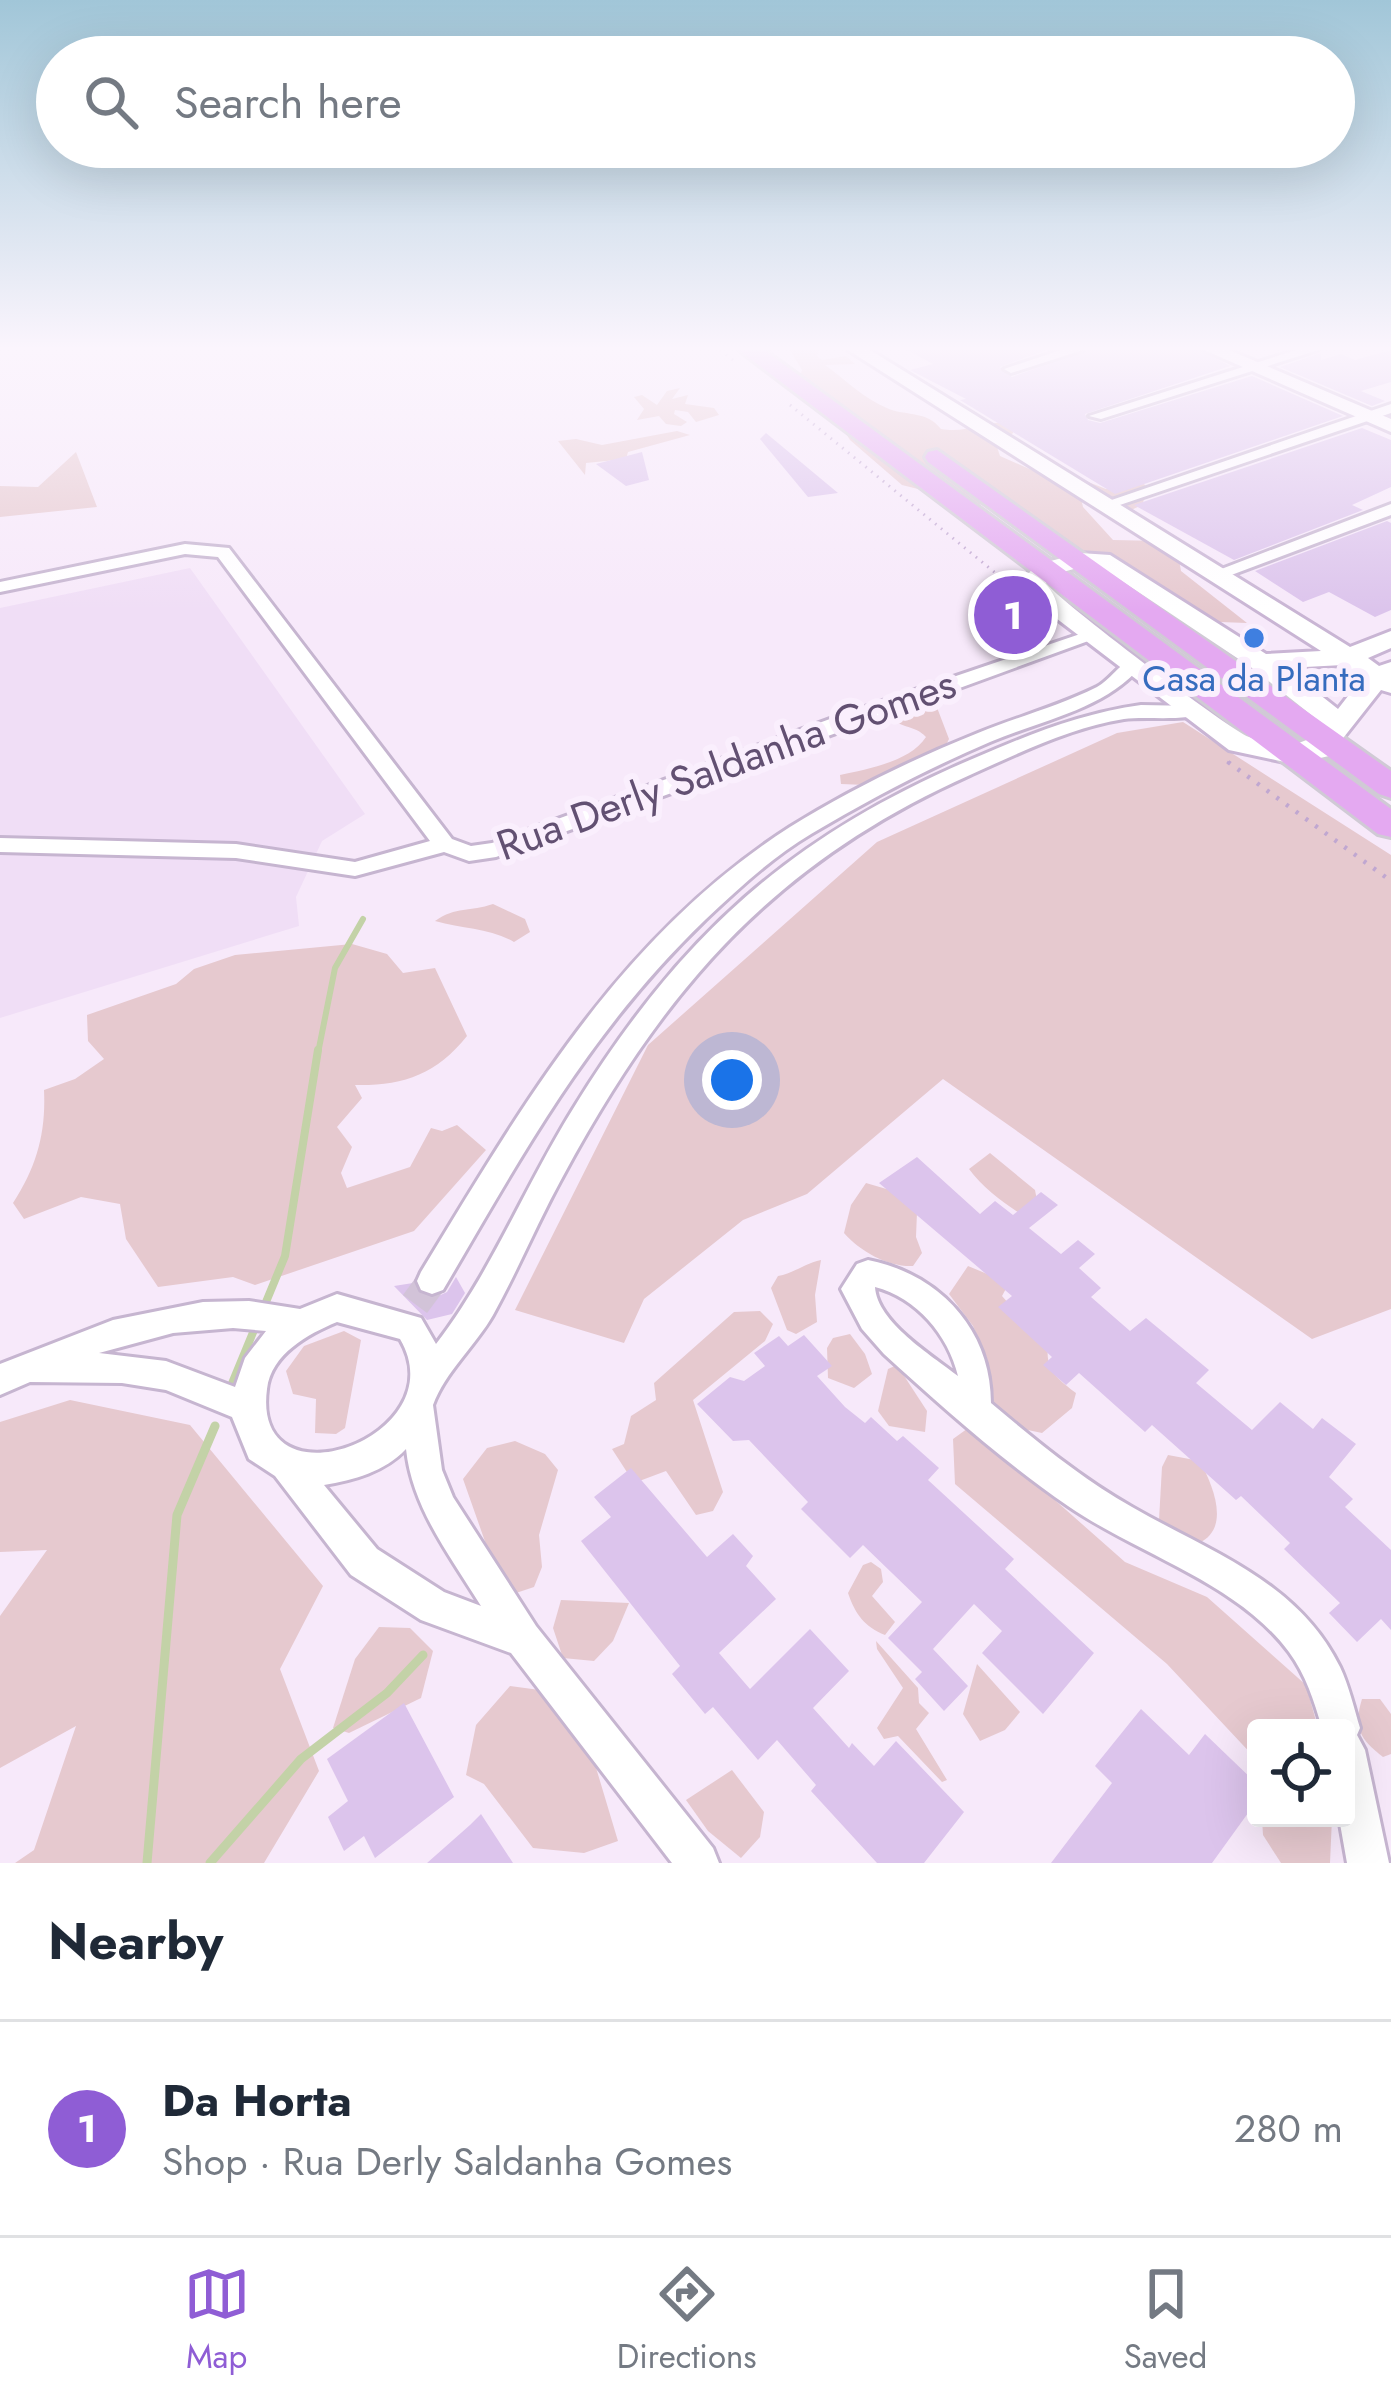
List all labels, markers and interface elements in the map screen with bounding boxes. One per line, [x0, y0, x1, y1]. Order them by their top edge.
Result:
search box [36, 36, 1355, 168]
icon: search [78, 69, 144, 135]
text: Search here [174, 70, 402, 135]
pin: 1 [974, 570, 1052, 660]
marker: Casa da Planta [1241, 625, 1267, 651]
place label: Casa da Planta [1142, 652, 1366, 704]
street label: Rua Derly Saldanha Gomes [488, 653, 964, 876]
your location [702, 1050, 762, 1110]
map controls [1247, 1719, 1355, 1827]
button: locate [1247, 1719, 1355, 1827]
text: Nearby [48, 1904, 223, 1978]
text: Da Horta [162, 2068, 352, 2133]
text: 1 [77, 2100, 97, 2157]
text: 280 m [1234, 2100, 1343, 2157]
text: Shop · Rua Derly Saldanha Gomes [162, 2133, 732, 2190]
tab: Map [184, 2261, 250, 2380]
tab: Directions [617, 2261, 757, 2380]
tab: Saved [1124, 2261, 1207, 2380]

